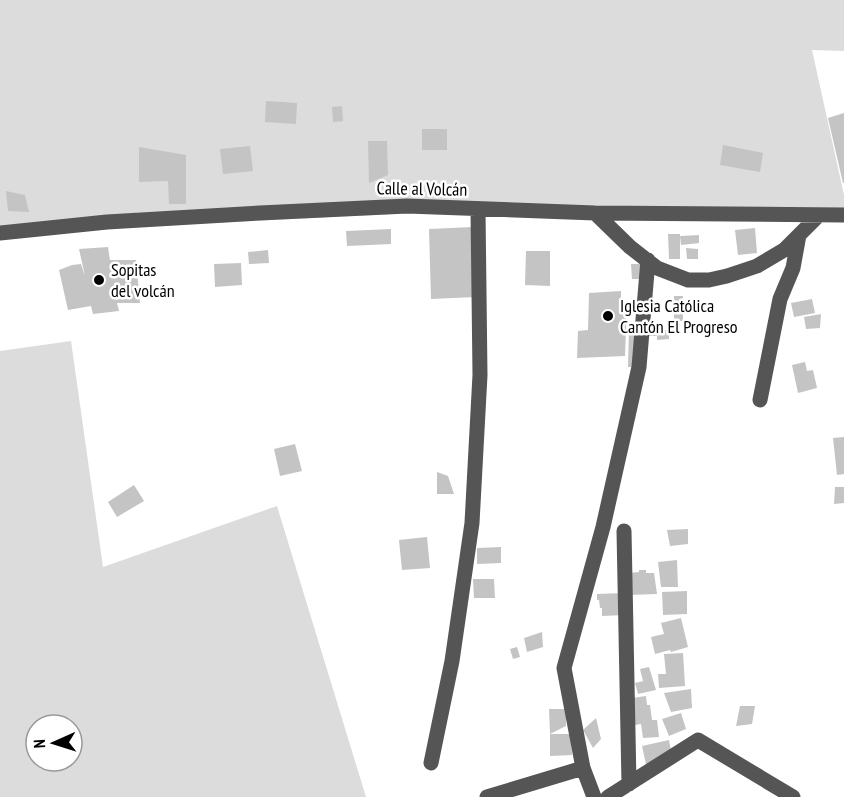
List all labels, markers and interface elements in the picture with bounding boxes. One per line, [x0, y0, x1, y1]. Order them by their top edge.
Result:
street label: Calle al Volcán [377, 176, 467, 201]
place label: Sopitas del volcán [111, 258, 175, 302]
marker: Sopitas del volcán [92, 273, 106, 287]
place label: Iglesia Católica Cantón El Progreso [620, 294, 738, 338]
marker: Iglesia Católica Cantón El Progreso [601, 309, 615, 323]
north arrow [24, 713, 84, 773]
text: N [29, 739, 49, 749]

